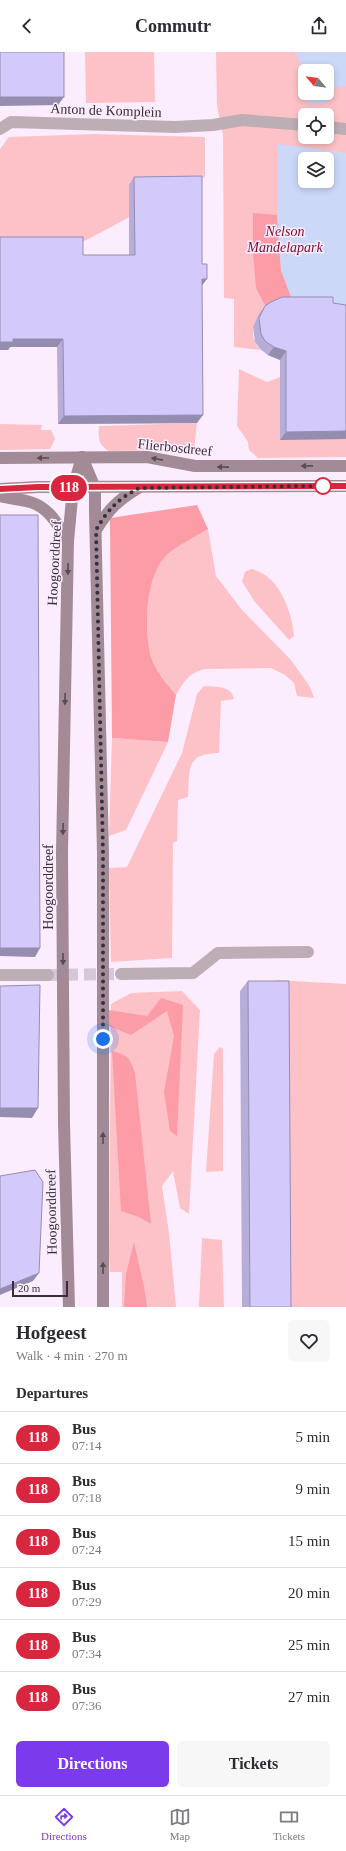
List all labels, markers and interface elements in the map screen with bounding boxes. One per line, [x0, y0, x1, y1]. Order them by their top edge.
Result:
icon: back [16, 15, 38, 37]
icon: share [308, 15, 330, 37]
text: Commutr [135, 16, 211, 36]
north arrow [298, 64, 334, 100]
map controls [298, 64, 334, 188]
street label: Anton de Komplein [50, 101, 162, 120]
button: locate [298, 108, 334, 144]
button: layers [298, 152, 334, 188]
park label: Nelson Mandelapark [246, 224, 323, 255]
street label: Flierbosdreef [137, 436, 213, 459]
one-way arrow [36, 455, 49, 461]
one-way arrow [151, 455, 163, 461]
one-way arrow [300, 463, 313, 469]
one-way arrow [216, 464, 229, 470]
line badge: 118 [46, 475, 92, 501]
unlabelled marker [314, 477, 332, 495]
text: 118 [59, 480, 79, 495]
street label: Hoogoorddreef [45, 520, 64, 606]
one-way arrow [64, 563, 71, 575]
one-way arrow [62, 693, 68, 706]
one-way arrow [59, 823, 66, 835]
street label: Hoogoorddreef [41, 844, 56, 930]
one-way arrow [60, 953, 66, 966]
your location [93, 1029, 113, 1049]
one-way arrow [100, 1131, 106, 1144]
street label: Hoogoorddreef [43, 1169, 60, 1255]
one-way arrow [100, 1261, 106, 1274]
scale bar [12, 1279, 68, 1298]
text: 20 m [18, 1282, 40, 1294]
button: heart [288, 1320, 330, 1362]
text: Hofgeest [16, 1322, 87, 1343]
text: Walk · 4 min · 270 m [16, 1348, 128, 1363]
text: Departures [16, 1385, 88, 1401]
text: Bus [72, 1421, 96, 1437]
text: 5 min [295, 1429, 330, 1445]
text: 118 [28, 1430, 48, 1445]
text: 07:14 [72, 1438, 102, 1453]
text: Bus [72, 1473, 96, 1489]
text: 9 min [295, 1481, 330, 1497]
text: 118 [28, 1482, 48, 1497]
text: 07:18 [72, 1490, 102, 1505]
text: Bus [72, 1525, 96, 1541]
text: 15 min [288, 1533, 330, 1549]
text: 118 [28, 1534, 48, 1549]
text: 07:24 [72, 1542, 102, 1557]
text: Bus [72, 1577, 96, 1593]
text: 20 min [288, 1585, 330, 1601]
text: 118 [28, 1586, 48, 1601]
text: 07:29 [72, 1594, 102, 1609]
text: Bus [72, 1629, 96, 1645]
text: 25 min [288, 1637, 330, 1653]
text: 118 [28, 1638, 48, 1653]
text: 07:34 [72, 1646, 102, 1661]
text: Bus [72, 1681, 96, 1697]
text: 27 min [288, 1689, 330, 1705]
text: 118 [28, 1690, 48, 1705]
text: 07:36 [72, 1698, 102, 1713]
button: Directions [16, 1741, 169, 1787]
button: Tickets [177, 1741, 330, 1787]
tab: Directions [41, 1806, 87, 1842]
tab: Map [169, 1806, 191, 1842]
tab: Tickets [273, 1806, 305, 1842]

